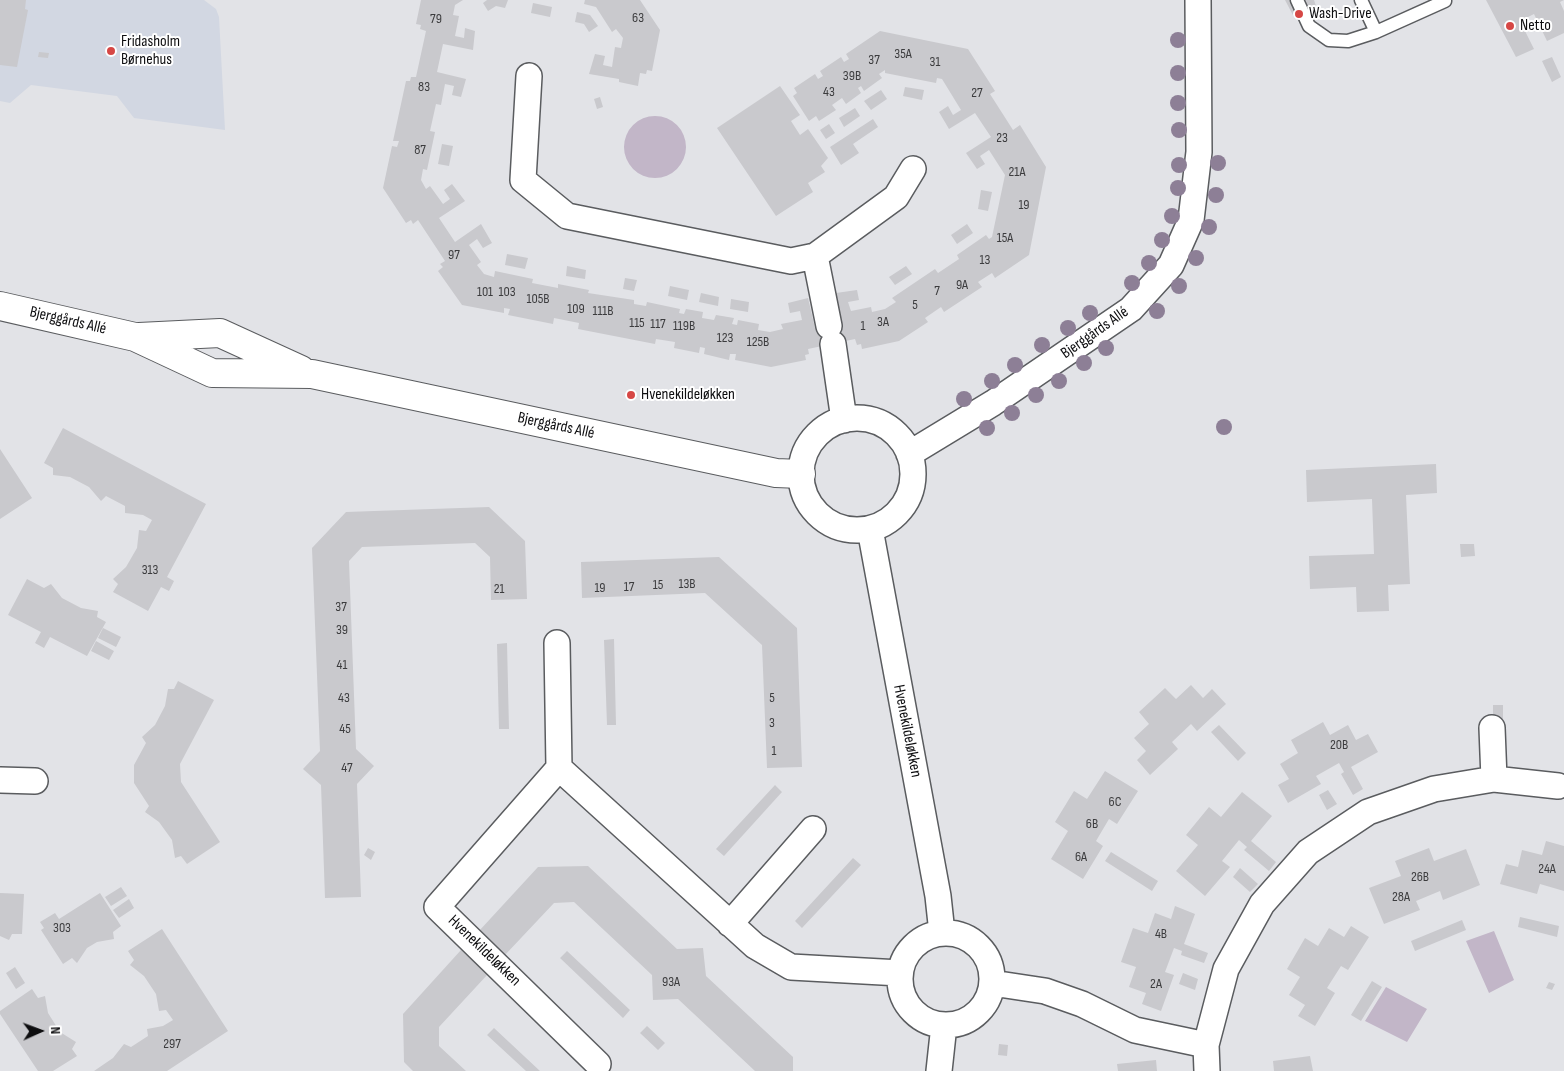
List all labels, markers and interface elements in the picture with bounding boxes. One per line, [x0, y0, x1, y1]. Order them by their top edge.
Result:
place label: Wash-Drive [1309, 4, 1372, 24]
marker: Wash-Drive [1293, 8, 1305, 20]
house number: 63 [632, 10, 644, 26]
house number: 79 [430, 11, 442, 27]
place label: Netto [1520, 16, 1551, 36]
marker: Netto [1504, 20, 1516, 32]
place label: Fridasholm Børnehus [121, 32, 180, 70]
marker: Fridasholm Børnehus [105, 45, 117, 57]
house number: 35A [894, 46, 912, 62]
house number: 37 [868, 52, 880, 68]
house number: 31 [930, 54, 940, 70]
house number: 39B [843, 68, 861, 84]
house number: 83 [418, 79, 430, 95]
house number: 43 [823, 84, 835, 100]
house number: 27 [971, 85, 983, 101]
house number: 23 [996, 130, 1008, 146]
house number: 87 [414, 142, 426, 158]
house number: 21A [1009, 164, 1025, 180]
house number: 19 [1018, 197, 1030, 213]
house number: 15A [997, 230, 1013, 246]
house number: 97 [448, 247, 460, 263]
house number: 13 [980, 252, 990, 268]
house number: 9A [956, 277, 968, 293]
house number: 7 [934, 283, 940, 299]
house number: 101 [477, 284, 493, 300]
house number: 103 [498, 284, 516, 300]
house number: 105B [527, 291, 549, 307]
house number: 5 [912, 297, 918, 313]
house number: 109 [567, 301, 585, 317]
street label: Bjerggårds Allé [28, 303, 108, 339]
house number: 111B [592, 303, 614, 319]
street label: Bjerggårds Allé [1058, 303, 1132, 363]
house number: 3A [877, 314, 889, 330]
house number: 115 [629, 315, 645, 331]
house number: 117 [650, 316, 666, 332]
house number: 119B [673, 318, 695, 334]
house number: 1 [861, 318, 865, 334]
house number: 123 [717, 330, 733, 346]
house number: 125B [747, 334, 769, 350]
place label: Hvenekildeløkken [641, 385, 735, 405]
marker: Hvenekildeløkken [625, 389, 637, 401]
street label: Bjerggårds Allé [516, 408, 596, 444]
house number: 313 [142, 562, 158, 578]
house number: 13B [679, 576, 695, 592]
house number: 15 [653, 577, 663, 593]
house number: 17 [624, 579, 634, 595]
house number: 19 [594, 580, 606, 596]
house number: 21 [494, 581, 504, 597]
house number: 37 [335, 599, 347, 615]
house number: 39 [336, 622, 348, 638]
house number: 41 [337, 657, 347, 673]
street label: Hvenekildeløkken [889, 683, 925, 779]
house number: 43 [338, 690, 350, 706]
house number: 5 [769, 690, 775, 706]
house number: 3 [769, 715, 775, 731]
house number: 45 [339, 721, 351, 737]
house number: 20B [1330, 737, 1348, 753]
house number: 1 [772, 743, 776, 759]
house number: 47 [341, 760, 353, 776]
house number: 6C [1109, 794, 1121, 810]
house number: 6B [1086, 816, 1098, 832]
house number: 6A [1075, 849, 1087, 865]
house number: 24A [1538, 861, 1556, 877]
house number: 26B [1411, 869, 1429, 885]
house number: 28A [1392, 889, 1410, 905]
street label: Hvenekildeløkken [444, 911, 524, 991]
house number: 303 [53, 920, 71, 936]
house number: 4B [1155, 926, 1167, 942]
house number: 93A [662, 974, 680, 990]
house number: 2A [1150, 976, 1162, 992]
north arrow [15, 1006, 65, 1056]
text: N [47, 1026, 64, 1034]
house number: 297 [163, 1036, 181, 1052]

